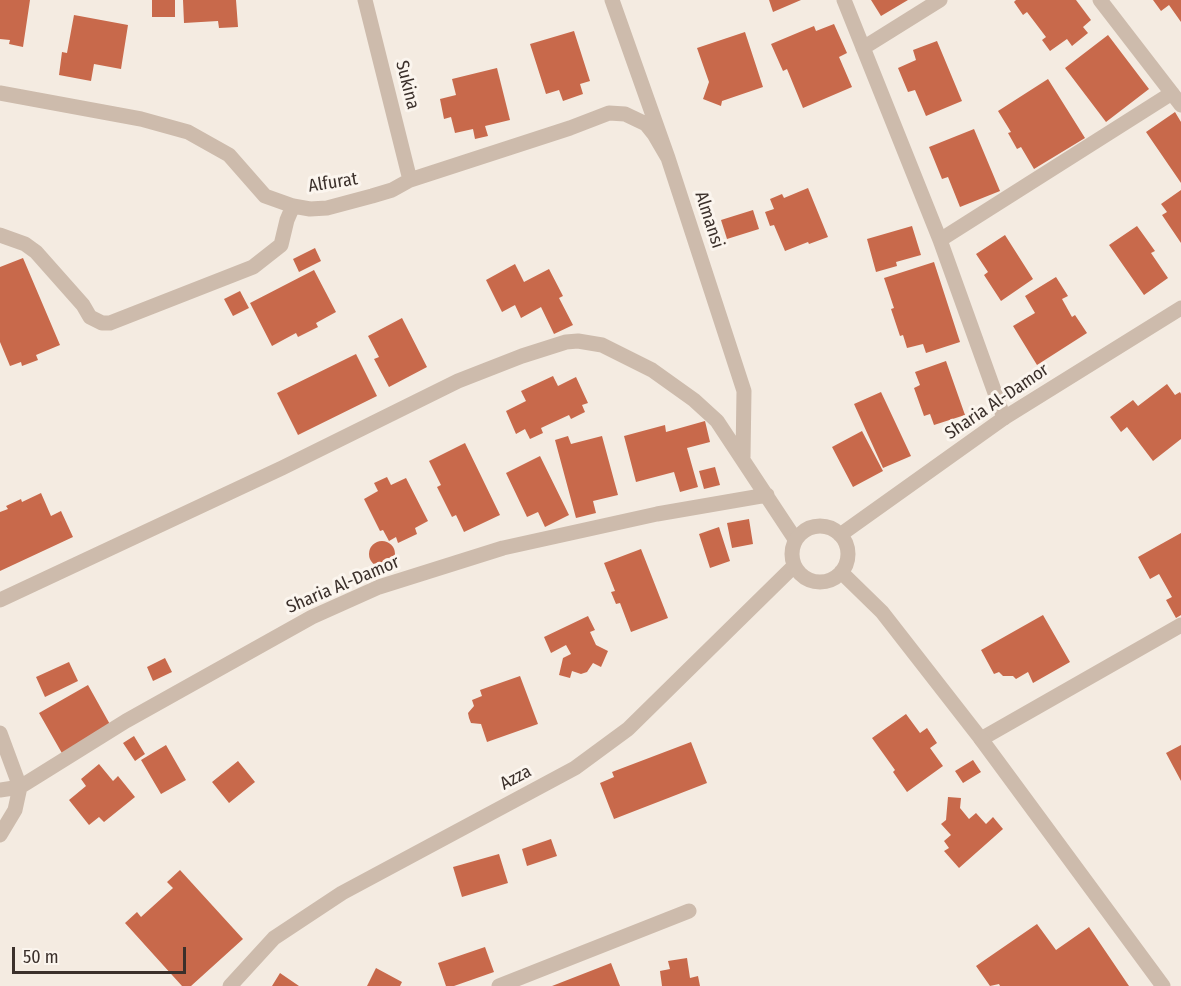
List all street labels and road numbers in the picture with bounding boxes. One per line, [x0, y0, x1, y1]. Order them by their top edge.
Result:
street label: Sukina [391, 58, 423, 112]
street label: Alfurat [307, 168, 359, 198]
street label: Almansi [690, 189, 728, 251]
street label: Sharia Al-Damor [941, 359, 1053, 445]
street label: Sharia Al-Damor [283, 552, 403, 618]
street label: Azza [497, 761, 535, 795]

